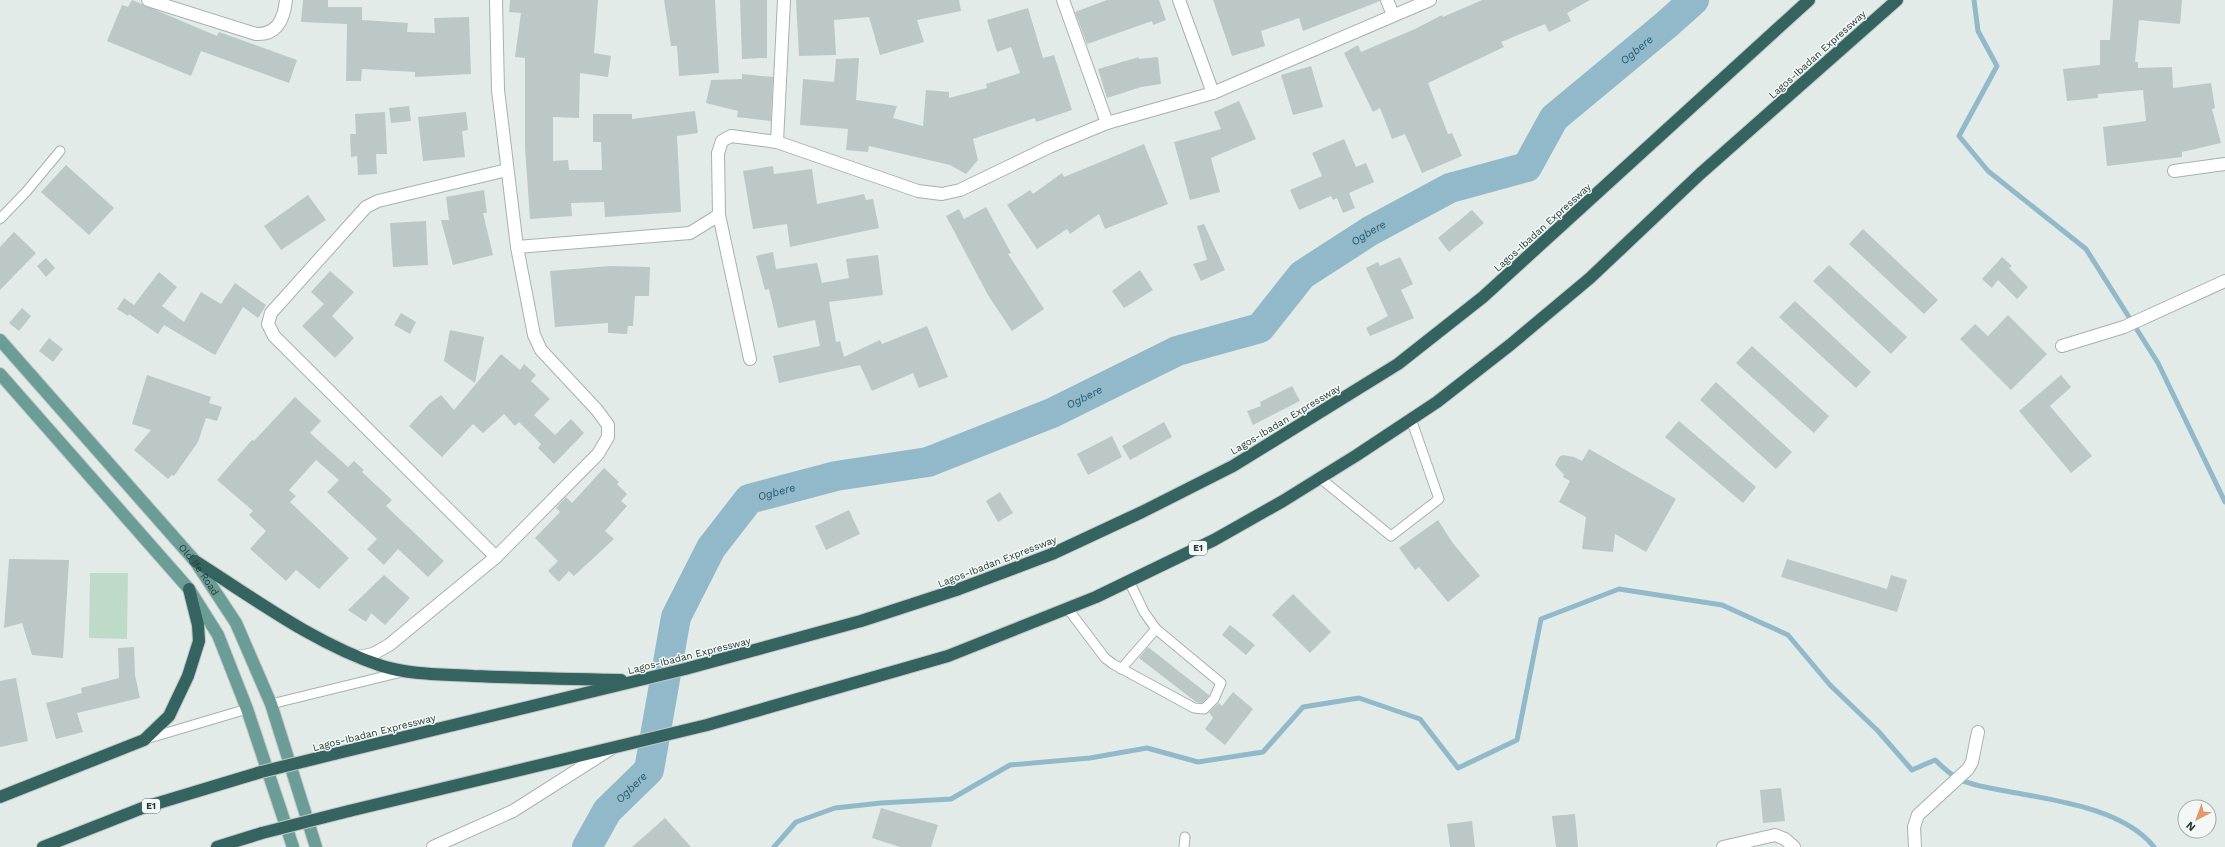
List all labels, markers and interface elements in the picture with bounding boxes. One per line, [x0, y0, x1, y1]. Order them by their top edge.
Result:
street label: Lagos-Ibadan Expressway [1767, 7, 1869, 101]
water label: Ogbere [1618, 33, 1656, 67]
street label: Lagos-Ibadan Expressway [1492, 180, 1594, 274]
water label: Ogbere [1349, 218, 1388, 249]
street label: Lagos-Ibadan Expressway [1228, 382, 1343, 457]
water label: Ogbere [1064, 383, 1105, 412]
water label: Ogbere [756, 481, 797, 503]
street label: Lagos-Ibadan Expressway [936, 533, 1059, 589]
road number: E1 [1189, 541, 1207, 555]
street label: Old Ife Road [177, 542, 221, 597]
street label: Lagos-Ibadan Expressway [626, 635, 753, 676]
street label: Lagos-Ibadan Expressway [311, 712, 438, 753]
water label: Ogbere [613, 770, 650, 806]
road number: E1 [142, 799, 160, 813]
north arrow [2177, 799, 2217, 839]
text: N [2183, 819, 2198, 834]

